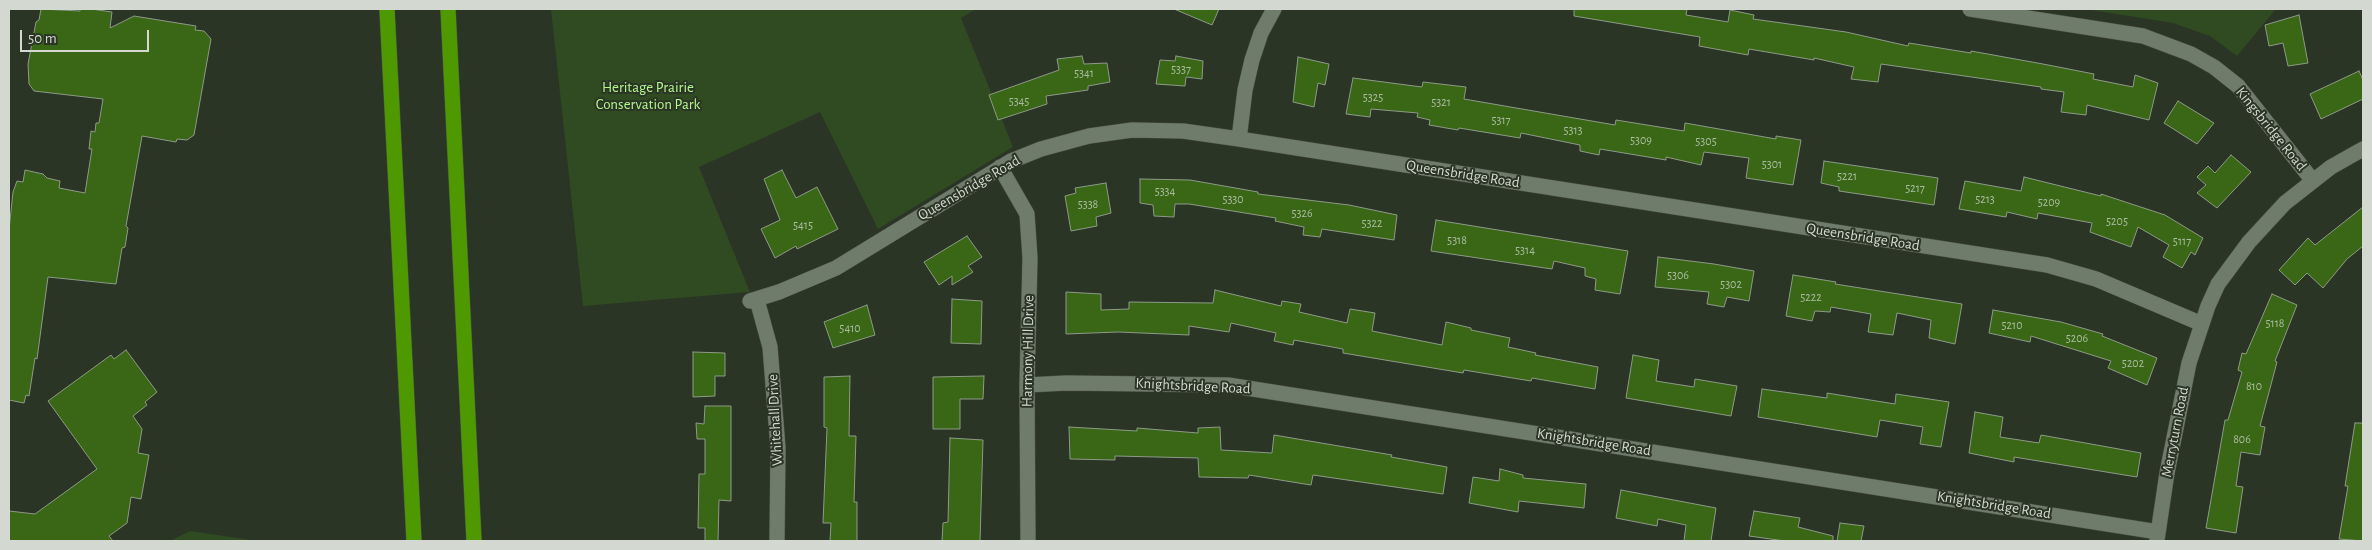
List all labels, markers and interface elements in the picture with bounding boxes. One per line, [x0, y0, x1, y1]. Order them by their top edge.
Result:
scale bar [22, 20, 151, 52]
text: 50 m [28, 31, 57, 46]
house number: 5337 [1171, 62, 1191, 76]
house number: 5341 [1074, 66, 1094, 80]
park label: Heritage Prairie Conservation Park [596, 78, 700, 113]
street label: Kingsbridge Road [2232, 83, 2310, 175]
house number: 5325 [1363, 90, 1383, 104]
house number: 5345 [1009, 94, 1029, 108]
house number: 5321 [1431, 95, 1451, 109]
house number: 5317 [1491, 113, 1511, 127]
house number: 5313 [1563, 123, 1583, 137]
house number: 5309 [1630, 133, 1652, 147]
house number: 5305 [1695, 134, 1717, 148]
street label: Queensbridge Road [915, 152, 1023, 224]
street label: Queensbridge Road [1405, 156, 1521, 192]
house number: 5301 [1762, 157, 1782, 171]
house number: 5221 [1837, 169, 1857, 183]
house number: 5217 [1905, 181, 1925, 195]
house number: 5334 [1155, 184, 1175, 198]
house number: 5330 [1222, 192, 1244, 206]
house number: 5213 [1975, 192, 1995, 206]
house number: 5209 [2038, 195, 2060, 209]
house number: 5338 [1078, 197, 1098, 211]
house number: 5326 [1291, 206, 1313, 220]
house number: 5205 [2106, 214, 2128, 228]
house number: 5322 [1362, 216, 1382, 230]
house number: 5415 [793, 218, 813, 232]
street label: Queensbridge Road [1805, 219, 1921, 255]
house number: 5318 [1447, 233, 1467, 247]
house number: 5117 [2173, 234, 2191, 248]
house number: 5314 [1515, 243, 1535, 257]
house number: 5306 [1667, 268, 1689, 282]
house number: 5302 [1720, 277, 1742, 291]
house number: 5222 [1800, 290, 1822, 304]
street label: Harmony Hill Drive [1018, 295, 1038, 407]
house number: 5118 [2266, 316, 2284, 330]
house number: 5210 [2002, 318, 2022, 332]
house number: 5410 [839, 321, 861, 335]
house number: 5206 [2066, 331, 2088, 345]
house number: 5202 [2122, 356, 2144, 370]
street label: Whitehall Drive [764, 374, 786, 466]
street label: Knightsbridge Road [1135, 374, 1251, 398]
house number: 810 [2246, 379, 2262, 393]
street label: Merryturn Road [2157, 385, 2193, 479]
street label: Knightsbridge Road [1536, 424, 1652, 460]
house number: 806 [2233, 432, 2251, 446]
street label: Knightsbridge Road [1936, 487, 2052, 523]

